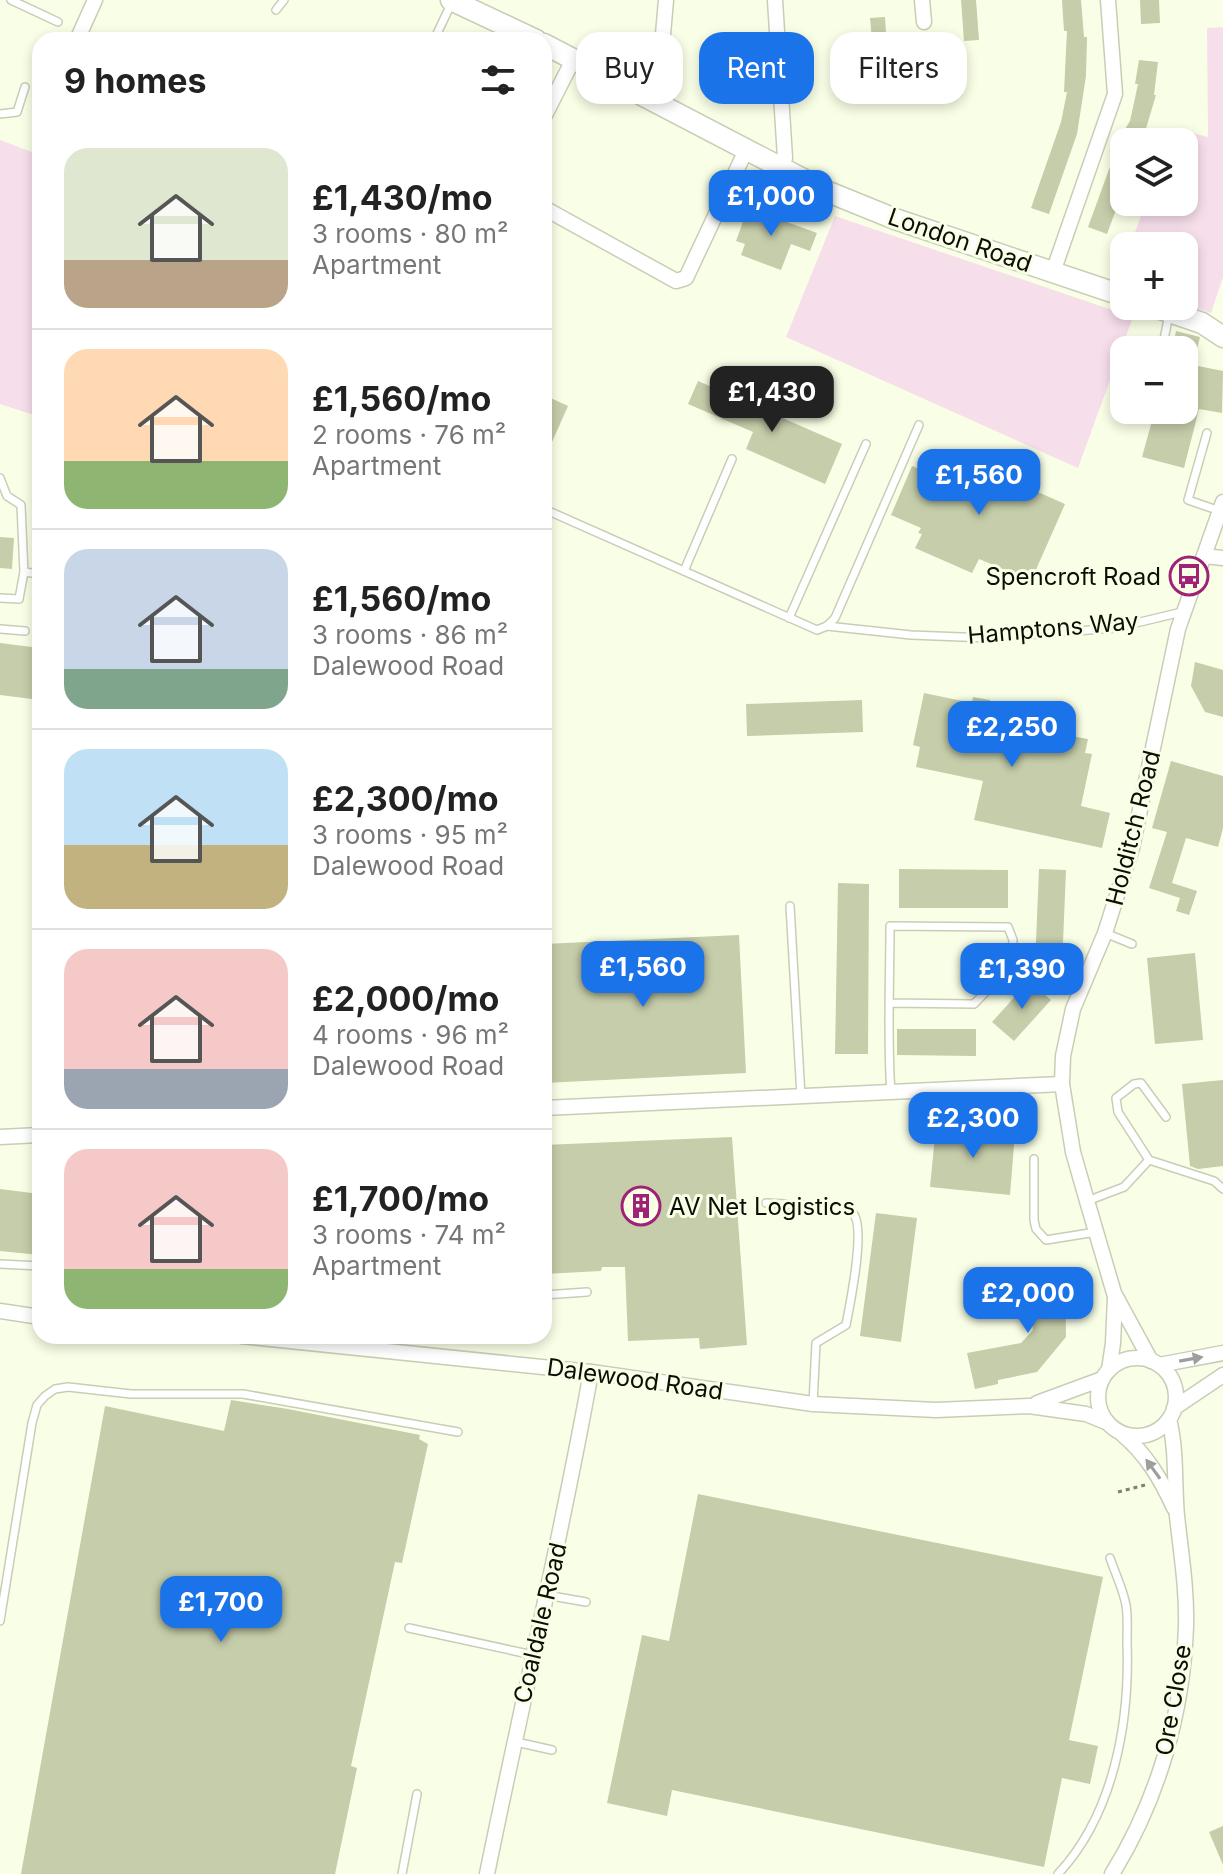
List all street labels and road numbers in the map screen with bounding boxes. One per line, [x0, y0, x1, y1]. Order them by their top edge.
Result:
street label: London Road [884, 202, 1036, 278]
street label: Hamptons Way [966, 606, 1140, 650]
street label: Holditch Road [1100, 747, 1166, 909]
street label: Dalewood Road [545, 1352, 725, 1406]
street label: Coaldale Road [507, 1540, 573, 1706]
street label: Ore Close [1149, 1642, 1197, 1758]

